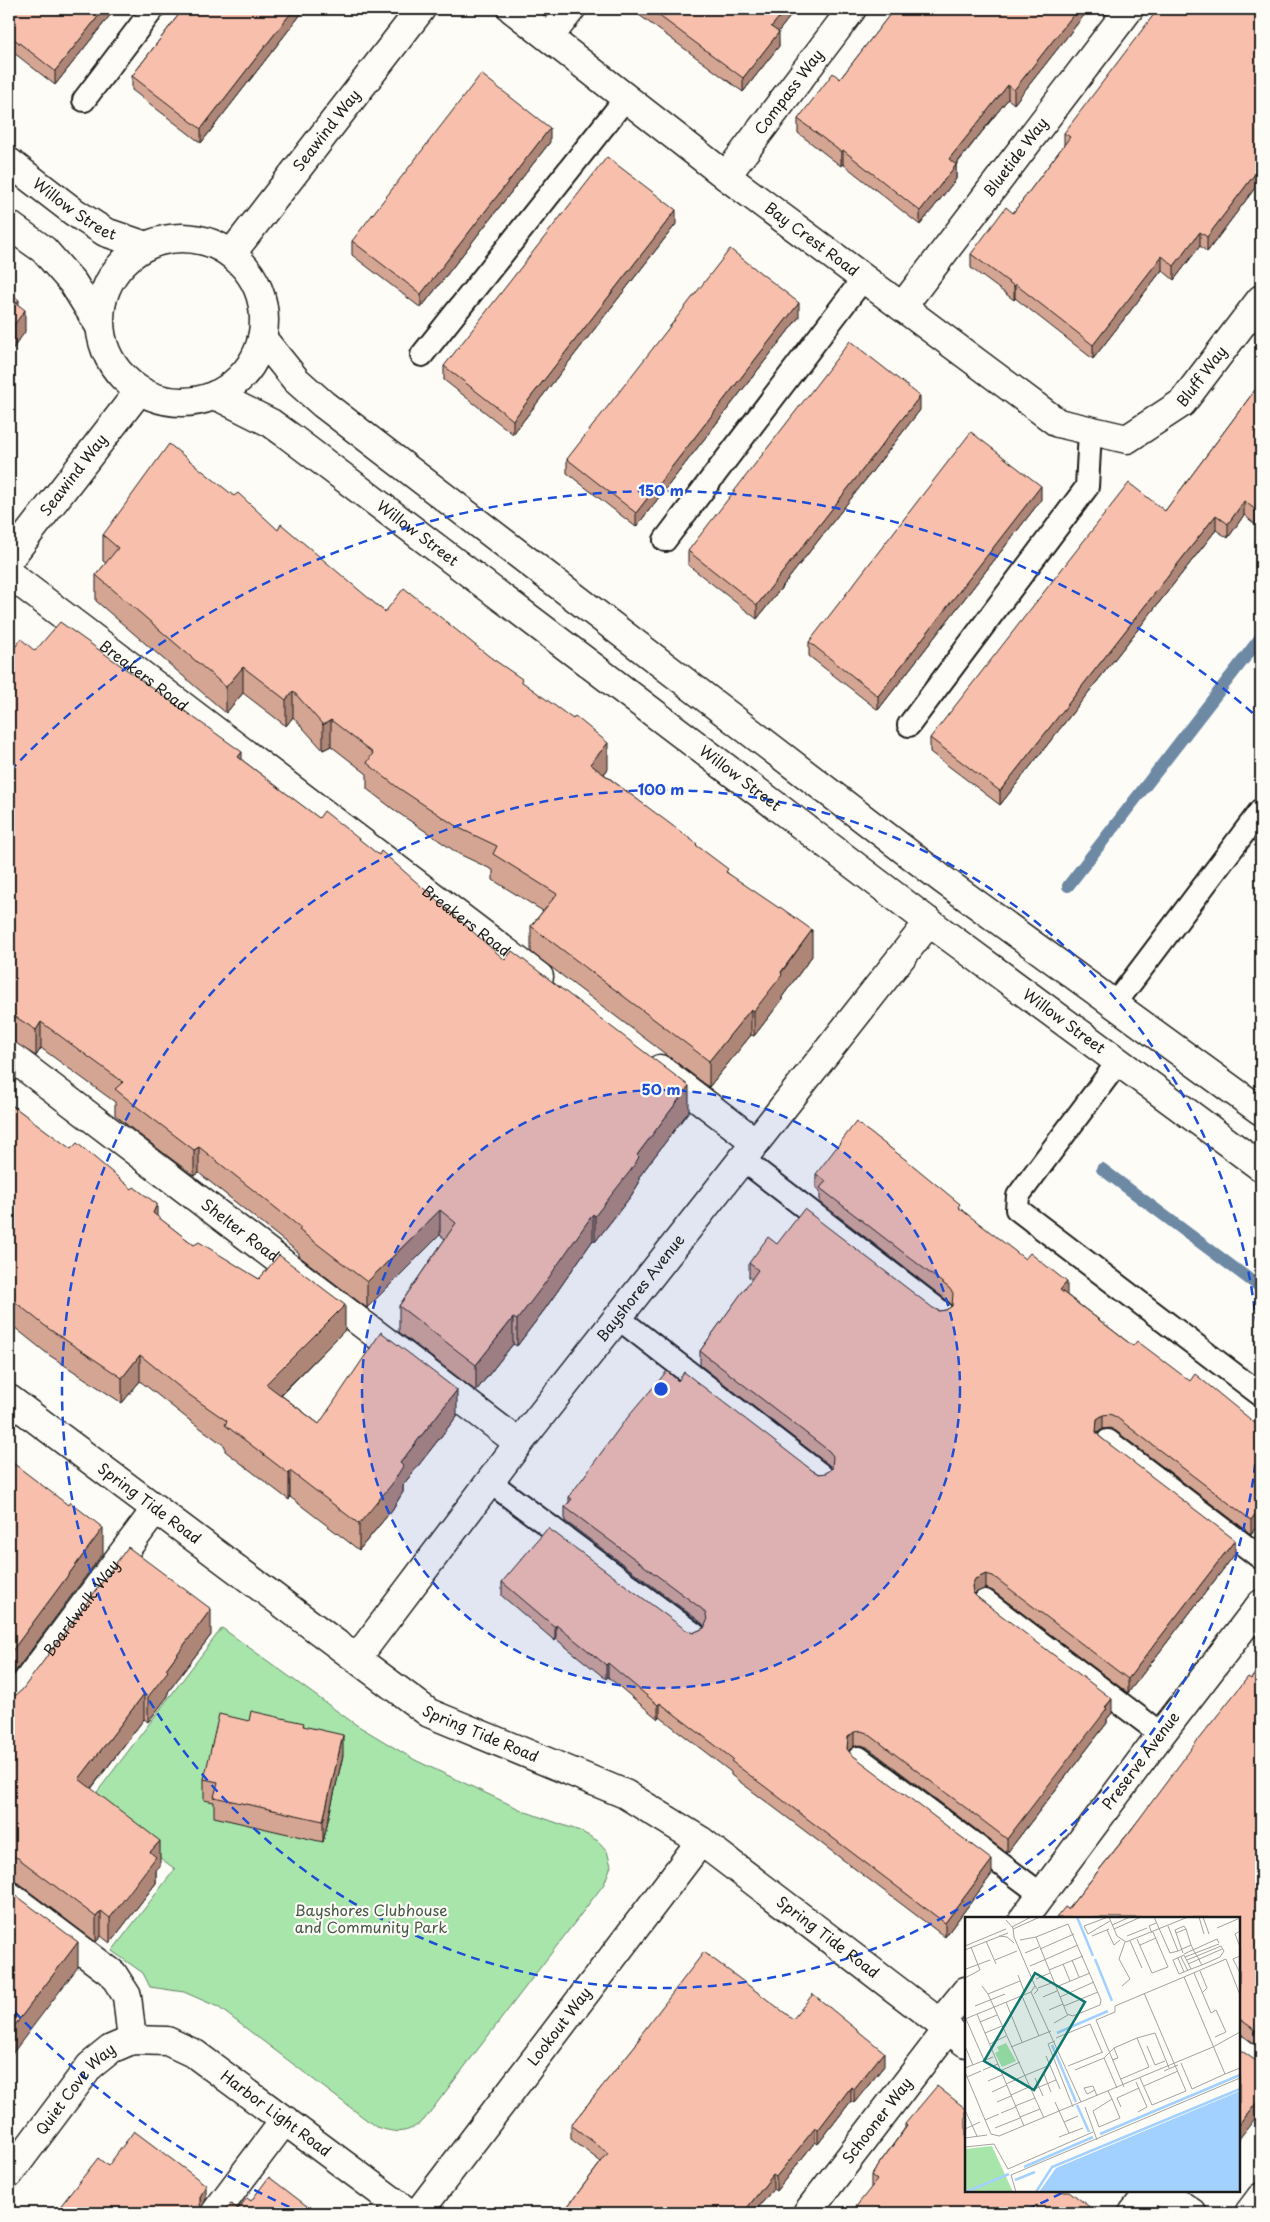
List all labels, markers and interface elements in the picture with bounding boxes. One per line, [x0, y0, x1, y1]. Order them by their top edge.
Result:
street label: Compass Way [748, 43, 828, 139]
street label: Seawind Way [287, 84, 365, 175]
street label: Bluetide Way [977, 112, 1053, 201]
street label: Willow Street [28, 171, 120, 245]
street label: Bay Crest Road [760, 196, 864, 281]
street label: Bluff Way [1170, 340, 1232, 411]
street label: Seawind Way [33, 428, 112, 520]
text: 150 m [638, 478, 684, 501]
street label: Willow Street [372, 494, 464, 571]
street label: Breakers Road [95, 634, 194, 716]
street label: Willow Street [695, 739, 787, 816]
text: 100 m [638, 777, 684, 800]
street label: Breakers Road [418, 879, 516, 961]
street label: Willow Street [1019, 982, 1111, 1059]
text: 50 m [642, 1077, 680, 1100]
street label: Shelter Road [197, 1192, 285, 1267]
street label: Bayshores Avenue [590, 1229, 689, 1346]
centre of rings [652, 1380, 670, 1398]
street label: Spring Tide Road [94, 1456, 207, 1549]
street label: Boardwalk Way [37, 1554, 125, 1661]
street label: Spring Tide Road [418, 1699, 543, 1767]
street label: Preserve Avenue [1096, 1706, 1184, 1814]
street label: Spring Tide Road [772, 1890, 885, 1983]
park label: Bayshores Clubhouse and Community Park [295, 1898, 447, 1938]
inset map [965, 1917, 1240, 2192]
street label: Lookout Way [521, 1982, 596, 2070]
street label: Quiet Cove Way [29, 2037, 120, 2139]
street label: Harbor Light Road [216, 2064, 337, 2161]
street label: Schooner Way [836, 2072, 917, 2168]

